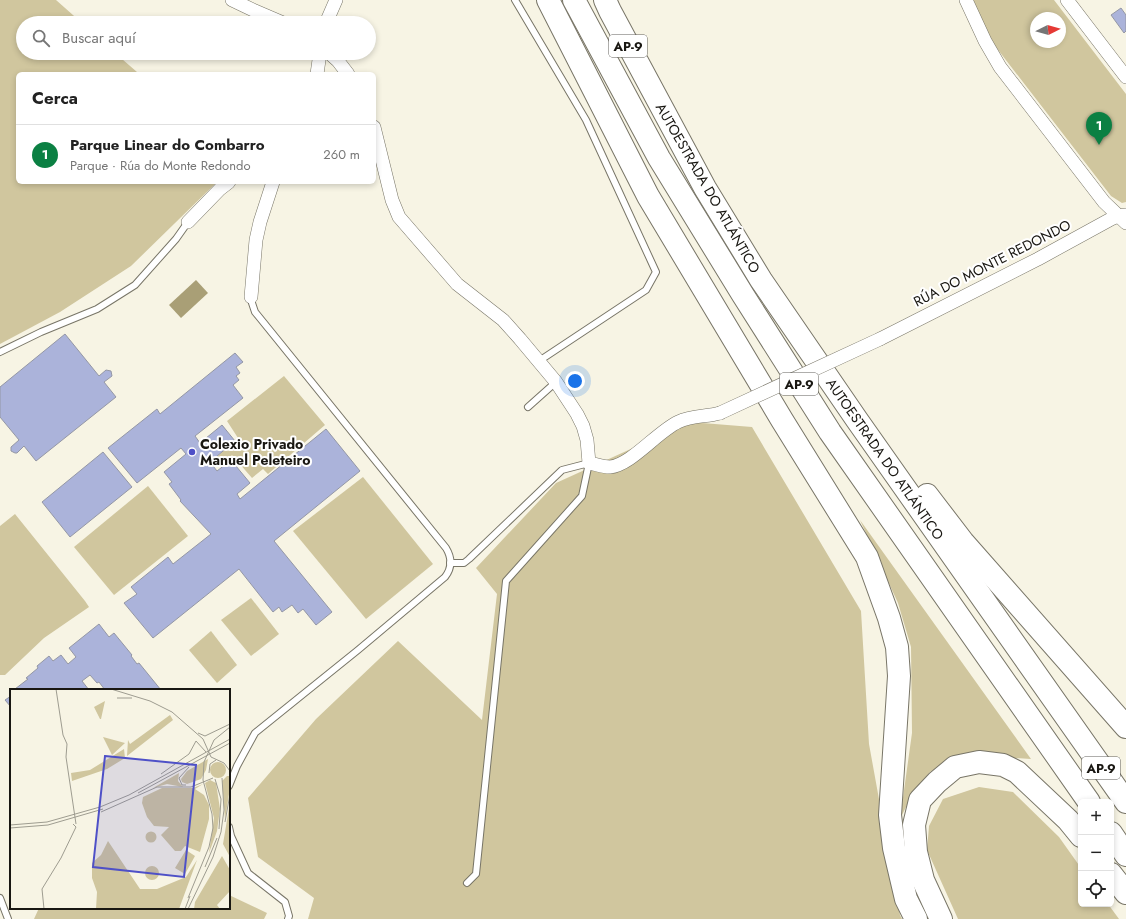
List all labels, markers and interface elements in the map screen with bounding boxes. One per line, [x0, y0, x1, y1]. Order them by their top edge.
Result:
north arrow [1030, 12, 1066, 48]
search box [16, 16, 376, 60]
icon: search [30, 27, 52, 49]
text: Buscar aquí [62, 27, 136, 49]
road number: AP-9 [609, 35, 647, 57]
text: Cerca [32, 86, 78, 110]
street label: AUTOESTRADA DO ATLÁNTICO [651, 99, 765, 277]
pin: 1 [1086, 112, 1112, 145]
text: Parque Linear do Combarro [70, 134, 265, 156]
text: 1 [42, 145, 48, 164]
text: 260 m [323, 145, 360, 164]
text: Parque · Rúa do Monte Redondo [70, 156, 251, 175]
street label: RÚA DO MONTE REDONDO [910, 215, 1074, 311]
your location [565, 371, 585, 391]
road number: AP-9 [780, 373, 818, 395]
street label: AUTOESTRADA DO ATLÁNTICO [821, 374, 949, 544]
place label: Colexio Privado Manuel Peleteiro [200, 434, 310, 470]
marker: Colexio Privado Manuel Peleteiro [187, 447, 197, 457]
inset map [10, 689, 230, 909]
road number: AP-9 [1082, 757, 1120, 779]
map controls [1078, 799, 1114, 907]
button: + [1078, 799, 1114, 835]
button: − [1078, 835, 1114, 871]
button: locate [1078, 871, 1114, 907]

